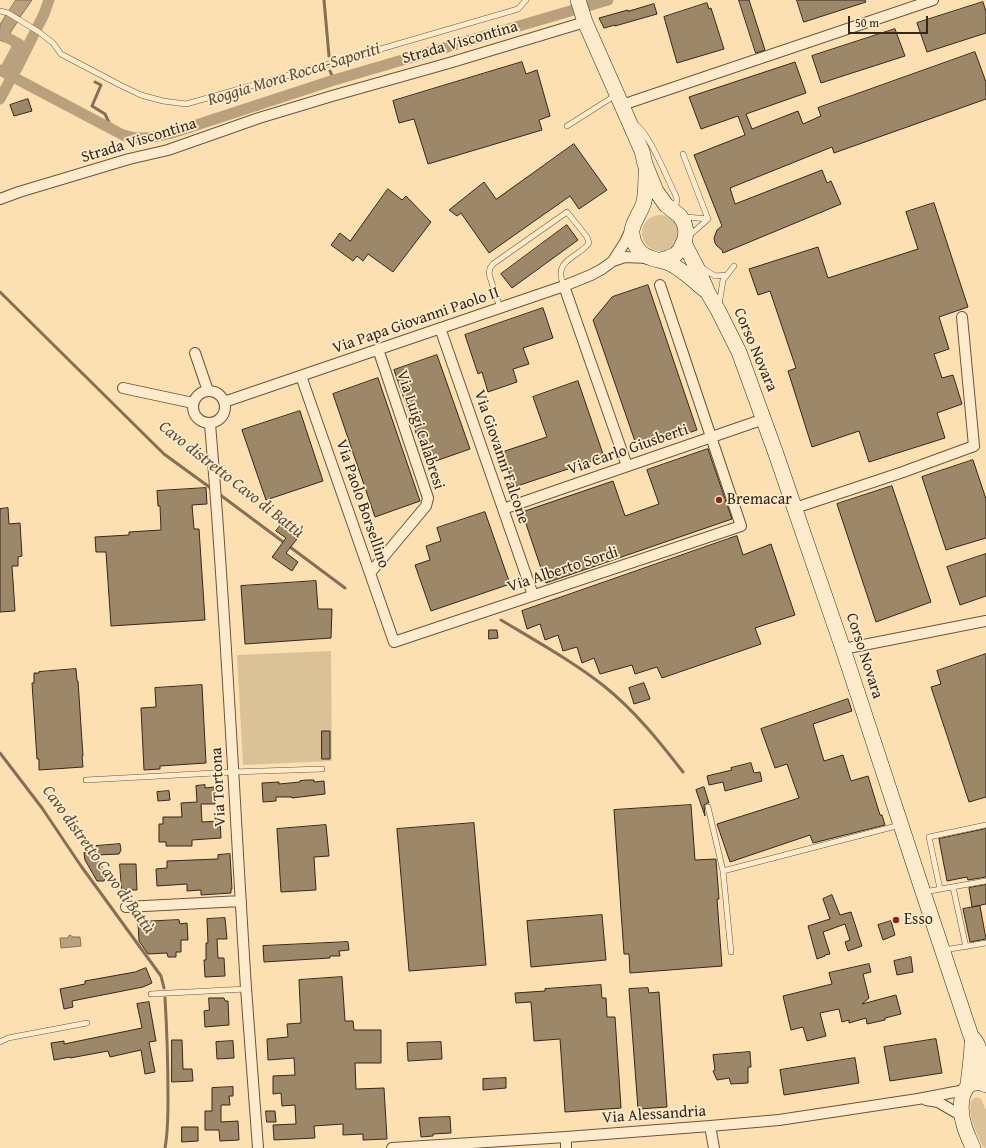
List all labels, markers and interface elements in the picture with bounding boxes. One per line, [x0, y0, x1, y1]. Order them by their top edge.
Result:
scale bar [850, 8, 930, 34]
text: 50 m [855, 14, 879, 31]
street label: Strada Viscontina [400, 17, 520, 69]
water label: Roggia Mora Rocca-Saporiti [205, 39, 383, 111]
street label: Strada Viscontina [79, 114, 199, 168]
street label: Via Papa Giovanni Paolo II [330, 283, 502, 359]
street label: Corso Novara [729, 305, 781, 395]
street label: Via Luigi Calabresi [392, 368, 448, 492]
street label: Via Giovanni Falcone [469, 388, 533, 526]
water label: Cavo distretto Cavo di Battù [154, 417, 308, 543]
street label: Via Carlo Giusberti [565, 420, 691, 480]
street label: Via Paolo Borsellino [331, 437, 393, 571]
place label: Bremacar [727, 490, 792, 510]
marker: Bremacar [714, 495, 724, 505]
street label: Via Alberto Sordi [505, 543, 621, 597]
street label: Corso Novara [841, 611, 887, 701]
street label: Via Tortona [207, 747, 231, 827]
water label: Cavo distretto Cavo di Battù [37, 782, 159, 938]
place label: Esso [904, 910, 933, 930]
marker: Esso [891, 915, 901, 925]
street label: Via Alessandria [601, 1102, 707, 1128]

